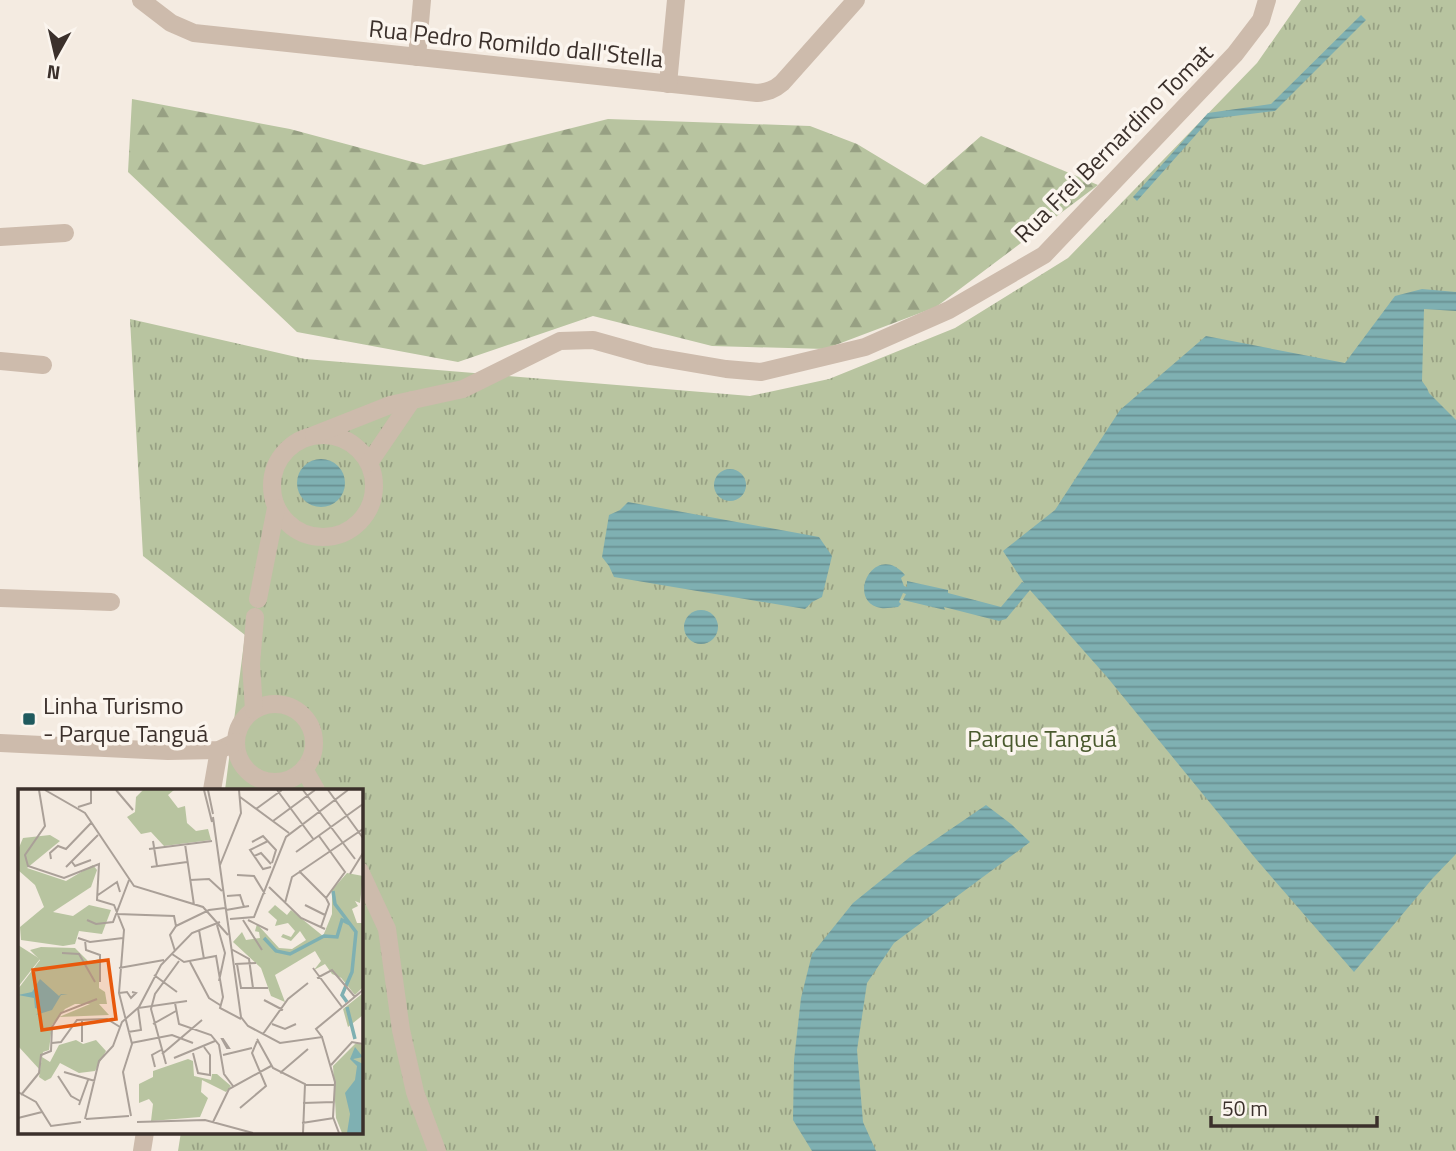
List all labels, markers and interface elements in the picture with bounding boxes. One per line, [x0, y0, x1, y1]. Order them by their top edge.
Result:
street label: Rua Pedro Romildo dall'Stella [367, 10, 665, 76]
north arrow [21, 21, 91, 91]
street label: Rua Frei Bernardino Tomat [1005, 35, 1221, 251]
text: N [45, 58, 62, 89]
place label: Linha Turismo - Parque Tanguá [43, 687, 208, 751]
marker: Linha Turismo - Parque Tanguá [21, 711, 37, 727]
park label: Parque Tanguá [967, 720, 1117, 756]
inset map [18, 789, 362, 1134]
scale bar [1211, 1084, 1377, 1128]
text: 50 m [1222, 1092, 1268, 1124]

